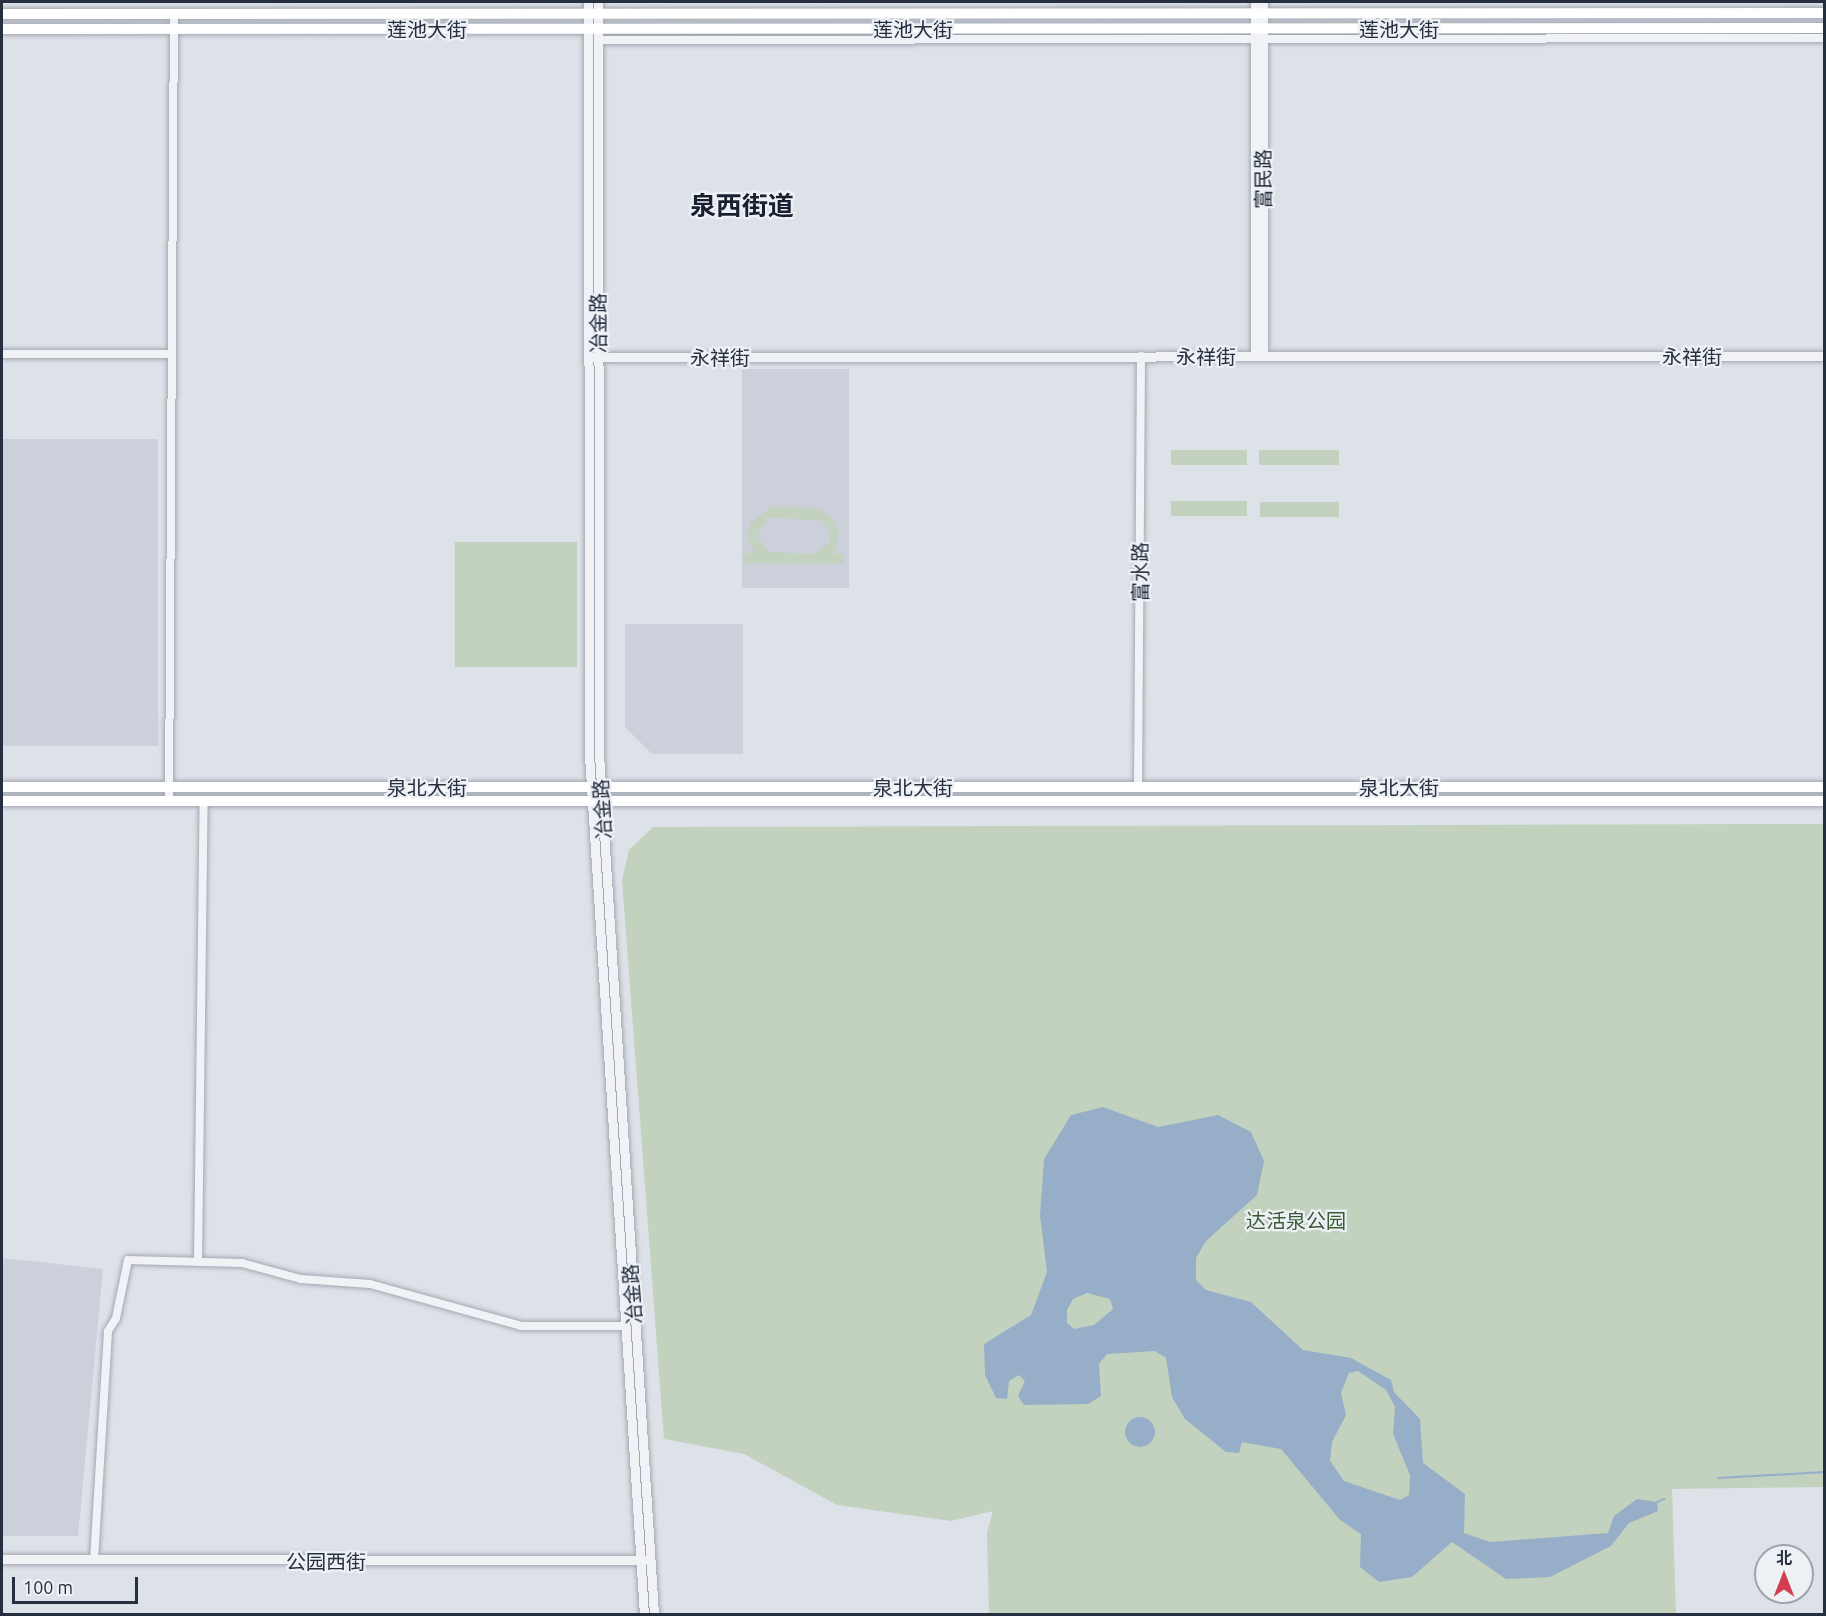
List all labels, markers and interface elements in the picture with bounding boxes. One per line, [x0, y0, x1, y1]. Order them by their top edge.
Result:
street label: 莲池大街 [387, 17, 467, 41]
street label: 莲池大街 [873, 17, 953, 41]
street label: 莲池大街 [1359, 17, 1439, 41]
street label: 富民路 [1251, 149, 1275, 209]
district label: 泉西街道 [690, 190, 794, 222]
street label: 冶金路 [586, 293, 610, 353]
street label: 永祥街 [1176, 344, 1236, 368]
street label: 永祥街 [1662, 344, 1722, 368]
street label: 永祥街 [690, 345, 750, 369]
street label: 富水路 [1128, 542, 1152, 602]
street label: 泉北大街 [387, 775, 467, 799]
street label: 泉北大街 [873, 775, 953, 799]
street label: 泉北大街 [1359, 775, 1439, 799]
street label: 冶金路 [588, 778, 616, 840]
park label: 达活泉公园 [1246, 1208, 1346, 1232]
street label: 冶金路 [618, 1263, 646, 1325]
north arrow [1754, 1544, 1814, 1604]
street label: 公园西街 [286, 1549, 366, 1573]
text: 北 [1776, 1549, 1792, 1567]
scale bar [15, 1565, 141, 1603]
text: 100 m [23, 1577, 73, 1597]

